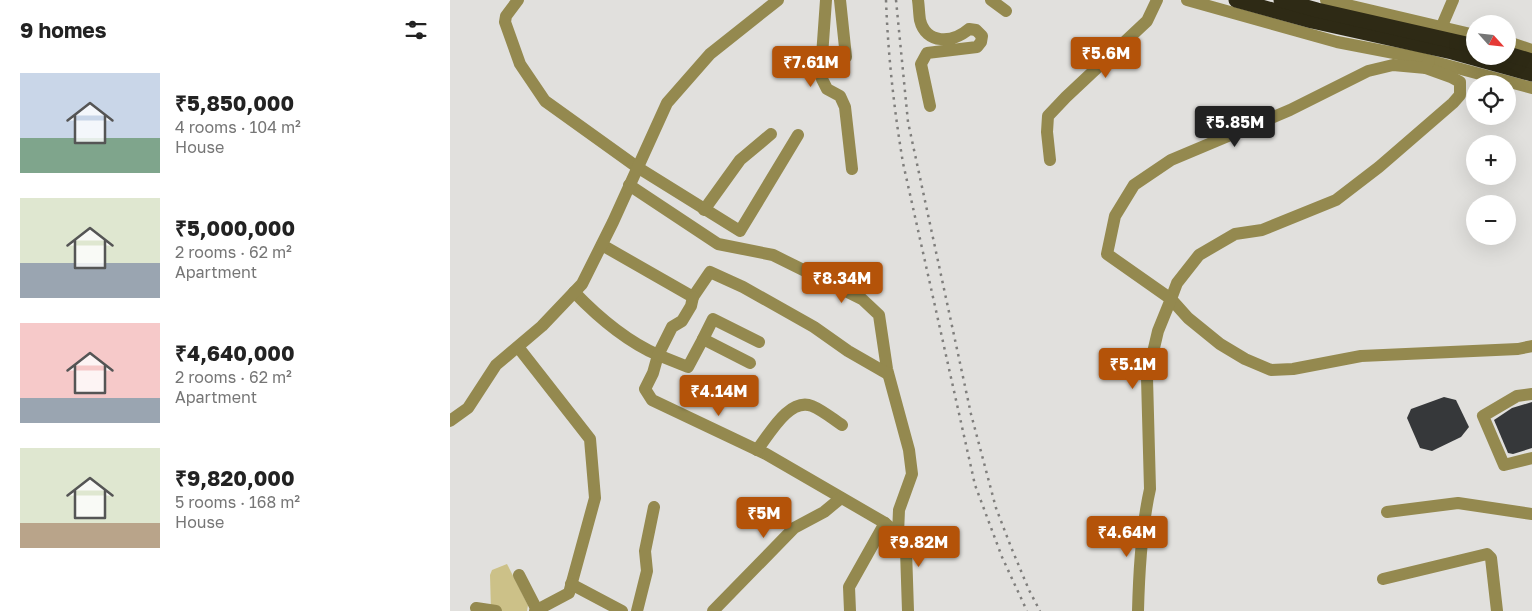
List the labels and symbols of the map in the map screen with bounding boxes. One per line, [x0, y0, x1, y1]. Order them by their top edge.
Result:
north arrow [1466, 15, 1516, 65]
pin: ₹5.6M [1071, 36, 1141, 79]
pin: ₹7.61M [770, 46, 852, 88]
pin: ₹5.85M [1194, 106, 1276, 148]
pin: ₹8.34M [801, 262, 883, 304]
pin: ₹5.1M [1098, 348, 1168, 390]
pin: ₹4.14M [678, 374, 760, 417]
pin: ₹5M [740, 496, 788, 539]
pin: ₹4.64M [1086, 516, 1168, 558]
pin: ₹9.82M [878, 526, 960, 568]

